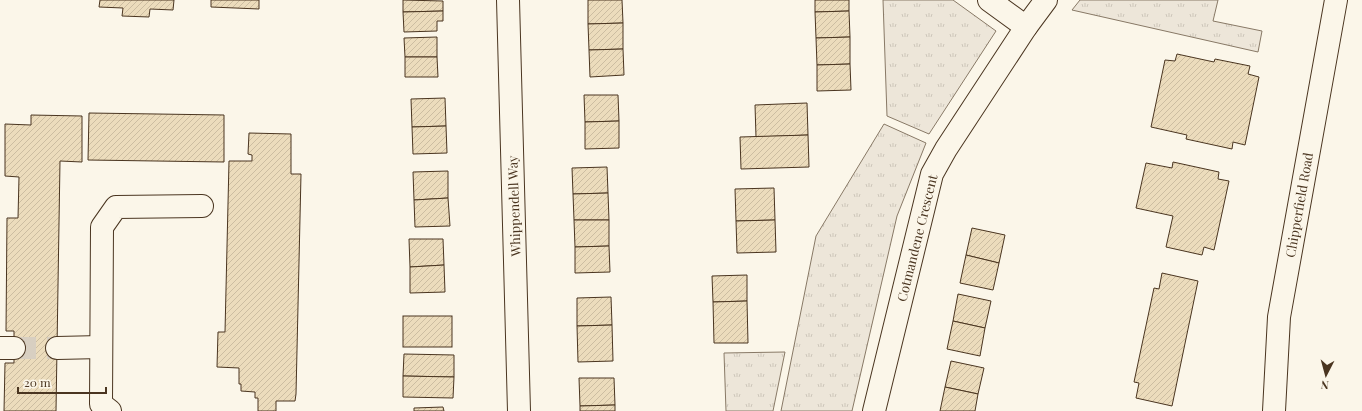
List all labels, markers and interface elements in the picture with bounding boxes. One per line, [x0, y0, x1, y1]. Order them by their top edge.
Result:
street label: Chipperfield Road [1281, 151, 1316, 259]
street label: Whippendell Way [503, 155, 524, 258]
street label: Cotmandene Crescent [893, 172, 941, 303]
north arrow [1306, 355, 1346, 395]
scale bar [18, 369, 106, 395]
text: 20 m [24, 374, 51, 390]
text: N [1320, 378, 1330, 393]

